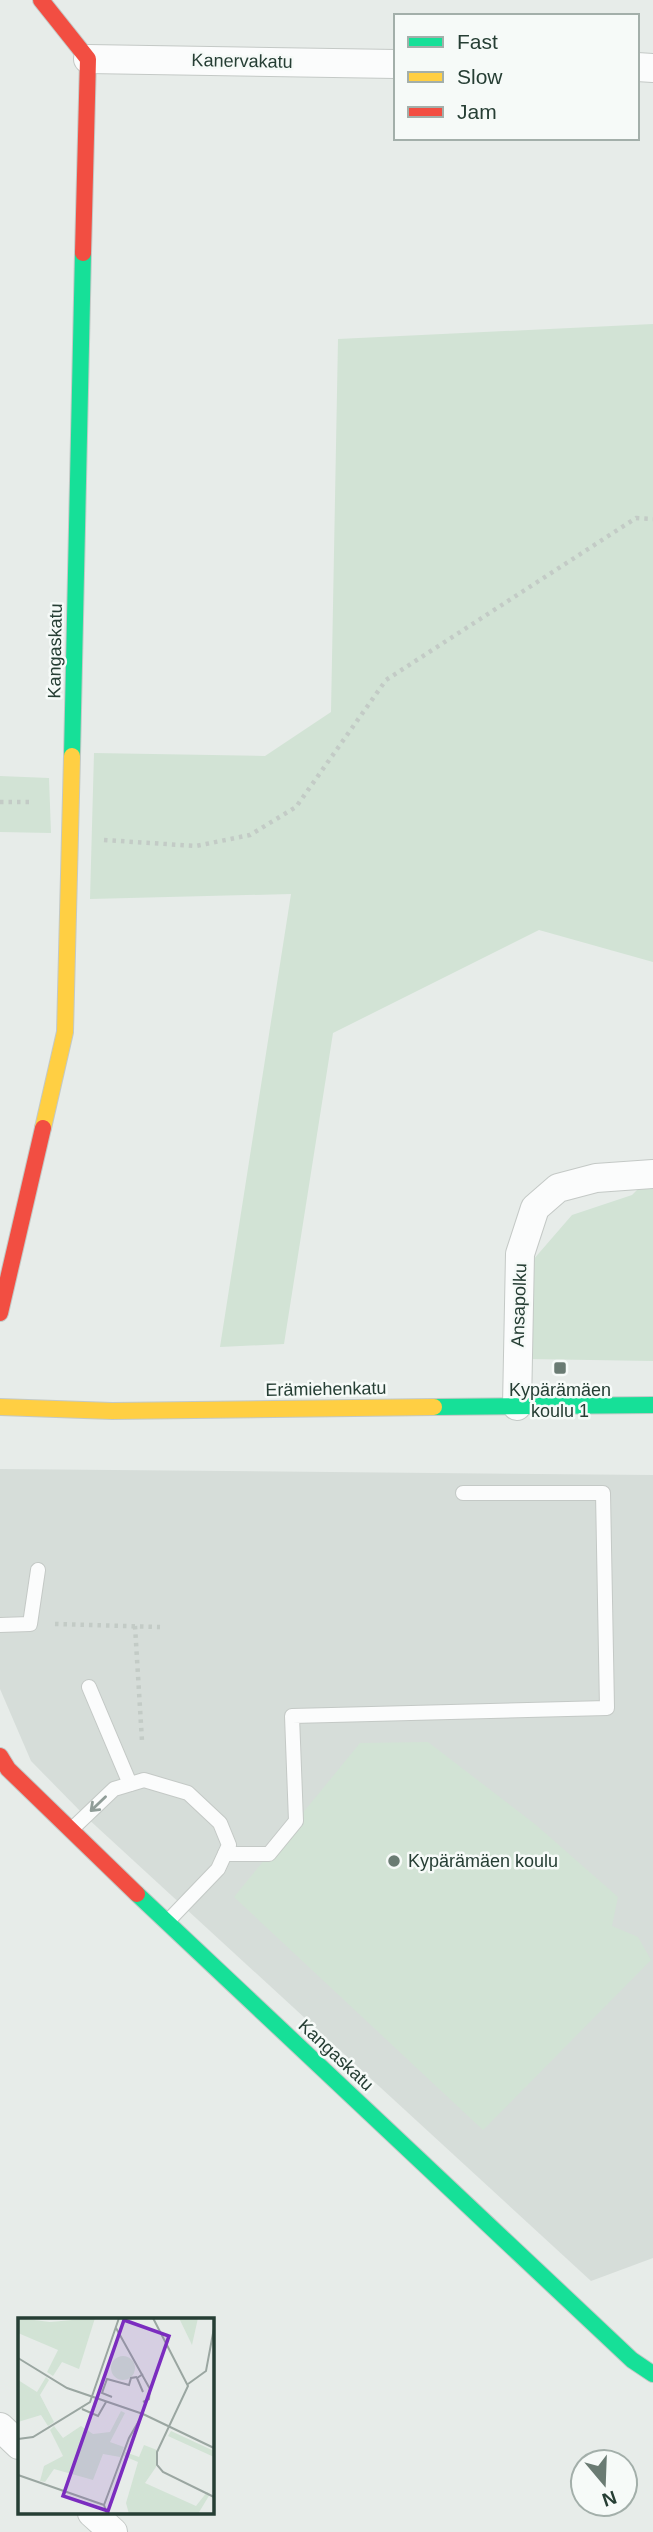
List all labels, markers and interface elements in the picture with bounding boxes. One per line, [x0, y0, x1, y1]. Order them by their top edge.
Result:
legend [394, 14, 639, 140]
text: Fast [457, 30, 498, 53]
street label: Kanervakatu [191, 50, 293, 72]
text: Slow [457, 65, 503, 88]
text: Jam [457, 100, 497, 123]
street label: Kangaskatu [44, 603, 66, 699]
street label: Ansapolku [508, 1263, 530, 1347]
marker: Kypärämäen koulu 1 [552, 1360, 568, 1376]
street label: Erämiehenkatu [265, 1378, 387, 1400]
place label: Kypärämäen koulu 1 [509, 1380, 611, 1421]
one-way arrow [90, 1795, 107, 1812]
place label: Kypärämäen koulu [408, 1851, 558, 1871]
marker: Kypärämäen koulu [386, 1853, 402, 1869]
street label: Kangaskatu [294, 2015, 378, 2095]
inset map [18, 2318, 214, 2514]
north arrow [569, 2448, 639, 2518]
text: N [599, 2486, 619, 2511]

